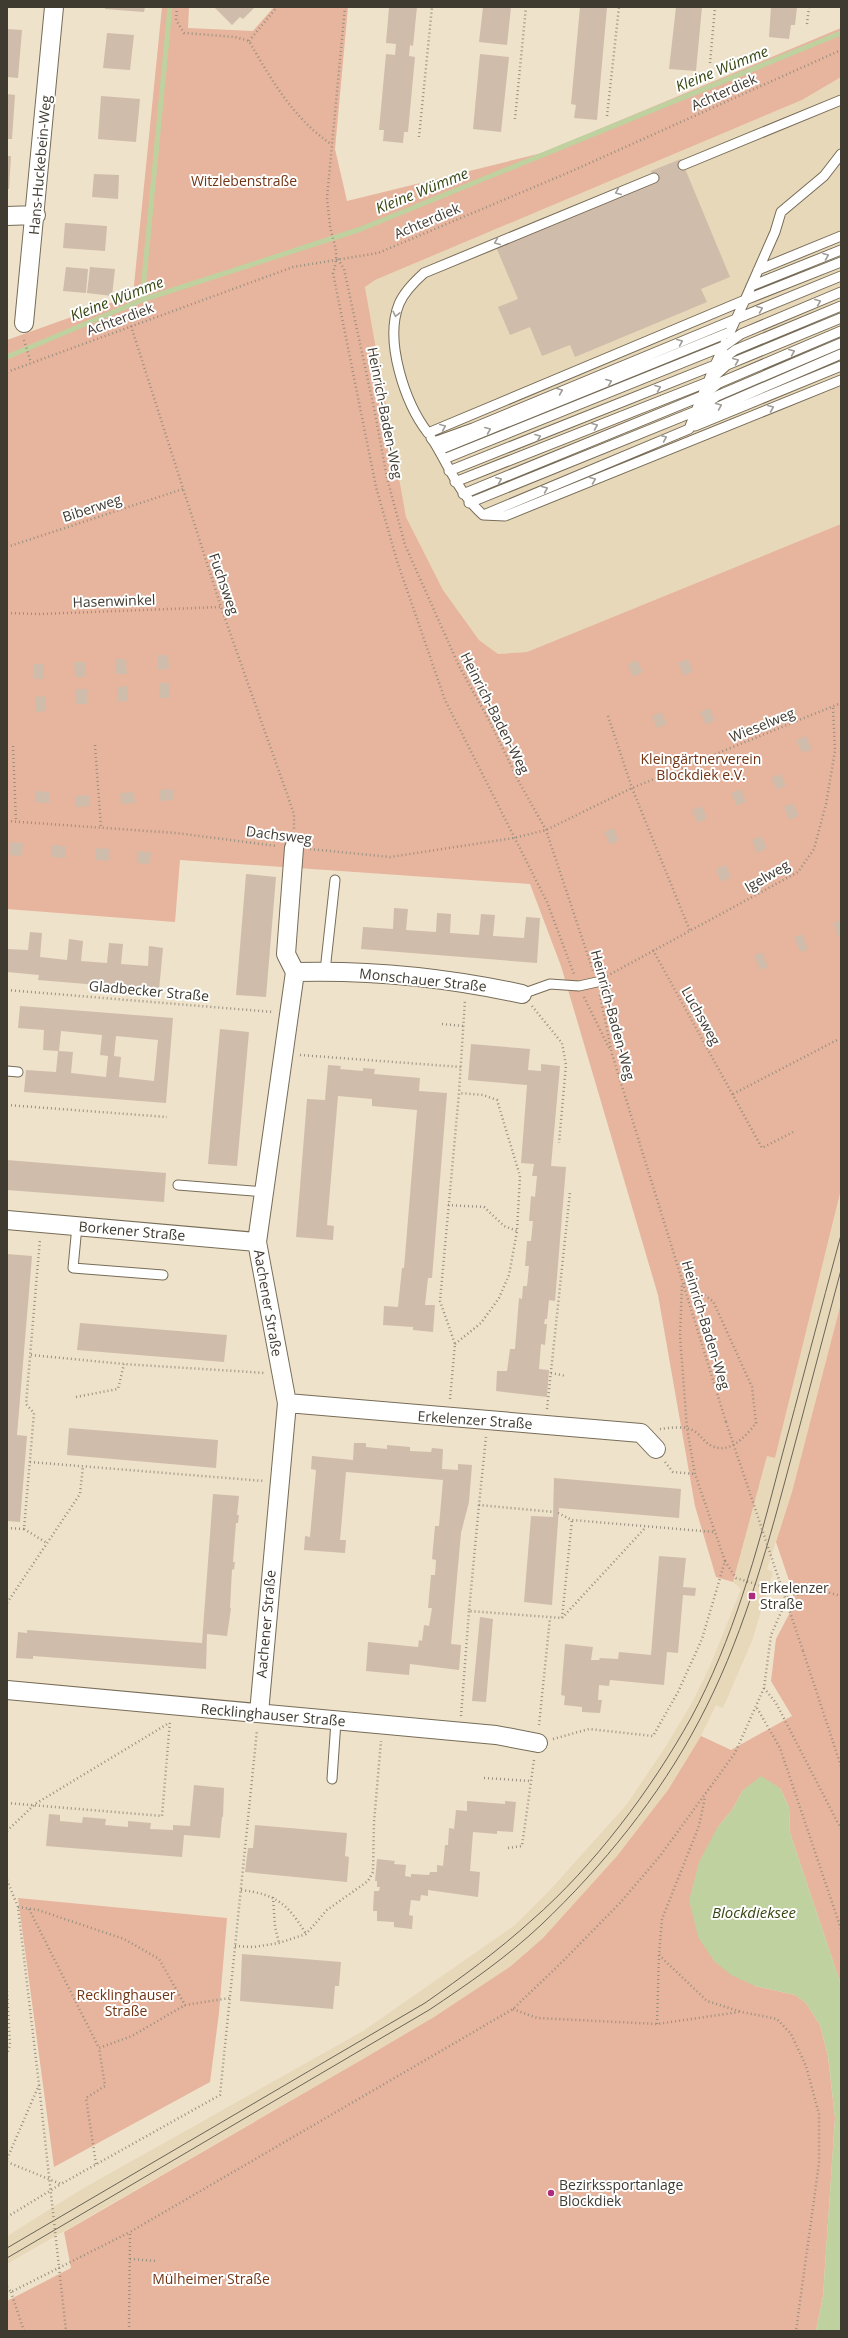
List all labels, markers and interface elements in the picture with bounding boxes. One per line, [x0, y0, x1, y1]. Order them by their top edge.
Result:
water label: Kleine Wümme [672, 40, 772, 96]
street label: Achterdiek [688, 68, 760, 114]
street label: Hans-Huckebein-Weg [24, 94, 55, 236]
water label: Kleine Wümme [372, 162, 472, 218]
park label: Witzlebenstraße [191, 171, 297, 190]
one-way arrow [614, 188, 621, 196]
street label: Achterdiek [391, 198, 463, 243]
one-way arrow [494, 238, 501, 246]
one-way arrow [823, 252, 830, 260]
water label: Kleine Wümme [67, 271, 167, 325]
street label: Achterdiek [84, 297, 157, 339]
one-way arrow [813, 299, 821, 307]
one-way arrow [757, 306, 764, 314]
one-way arrow [393, 310, 401, 317]
one-way arrow [677, 338, 684, 346]
street label: Heinrich-Baden-Weg [363, 345, 408, 481]
one-way arrow [787, 349, 795, 357]
one-way arrow [732, 358, 739, 366]
one-way arrow [605, 378, 612, 386]
one-way arrow [655, 384, 662, 392]
one-way arrow [557, 388, 564, 396]
one-way arrow [715, 403, 722, 411]
one-way arrow [767, 404, 774, 412]
one-way arrow [440, 423, 447, 431]
one-way arrow [592, 423, 599, 431]
one-way arrow [484, 427, 491, 435]
one-way arrow [534, 433, 541, 441]
one-way arrow [661, 434, 668, 442]
one-way arrow [495, 476, 502, 484]
one-way arrow [588, 477, 596, 485]
one-way arrow [540, 486, 548, 494]
street label: Biberweg [60, 489, 124, 526]
street label: Fuchsweg [205, 550, 244, 618]
street label: Hasenwinkel [72, 590, 156, 611]
street label: Heinrich-Baden-Weg [457, 649, 535, 777]
street label: Wieselweg [726, 703, 798, 746]
park label: Kleingärtnerverein Blockdiek e.V. [641, 749, 761, 784]
street label: Dachsweg [245, 821, 313, 848]
street label: Igelweg [741, 855, 793, 896]
street label: Heinrich-Baden-Weg [587, 948, 640, 1082]
street label: Monschauer Straße [358, 963, 488, 996]
street label: Gladbecker Straße [88, 976, 210, 1005]
street label: Luchsweg [678, 983, 725, 1049]
street label: Borkener Straße [78, 1216, 186, 1245]
street label: Aachener Straße [250, 1248, 287, 1358]
street label: Heinrich-Baden-Weg [678, 1258, 735, 1392]
street label: Erkelenzer Straße [417, 1406, 533, 1433]
street label: Aachener Straße [251, 1569, 280, 1679]
place label: Erkelenzer Straße [760, 1578, 829, 1613]
marker: Erkelenzer Straße [747, 1591, 757, 1601]
street label: Recklinghauser Straße [200, 1699, 346, 1730]
water label: Blockdieksee [712, 1902, 797, 1922]
park label: Recklinghauser Straße [76, 1985, 176, 2020]
place label: Bezirkssportanlage Blockdiek [559, 2175, 683, 2210]
marker: Bezirkssportanlage Blockdiek [546, 2188, 556, 2198]
park label: Mülheimer Straße [152, 2269, 270, 2288]

